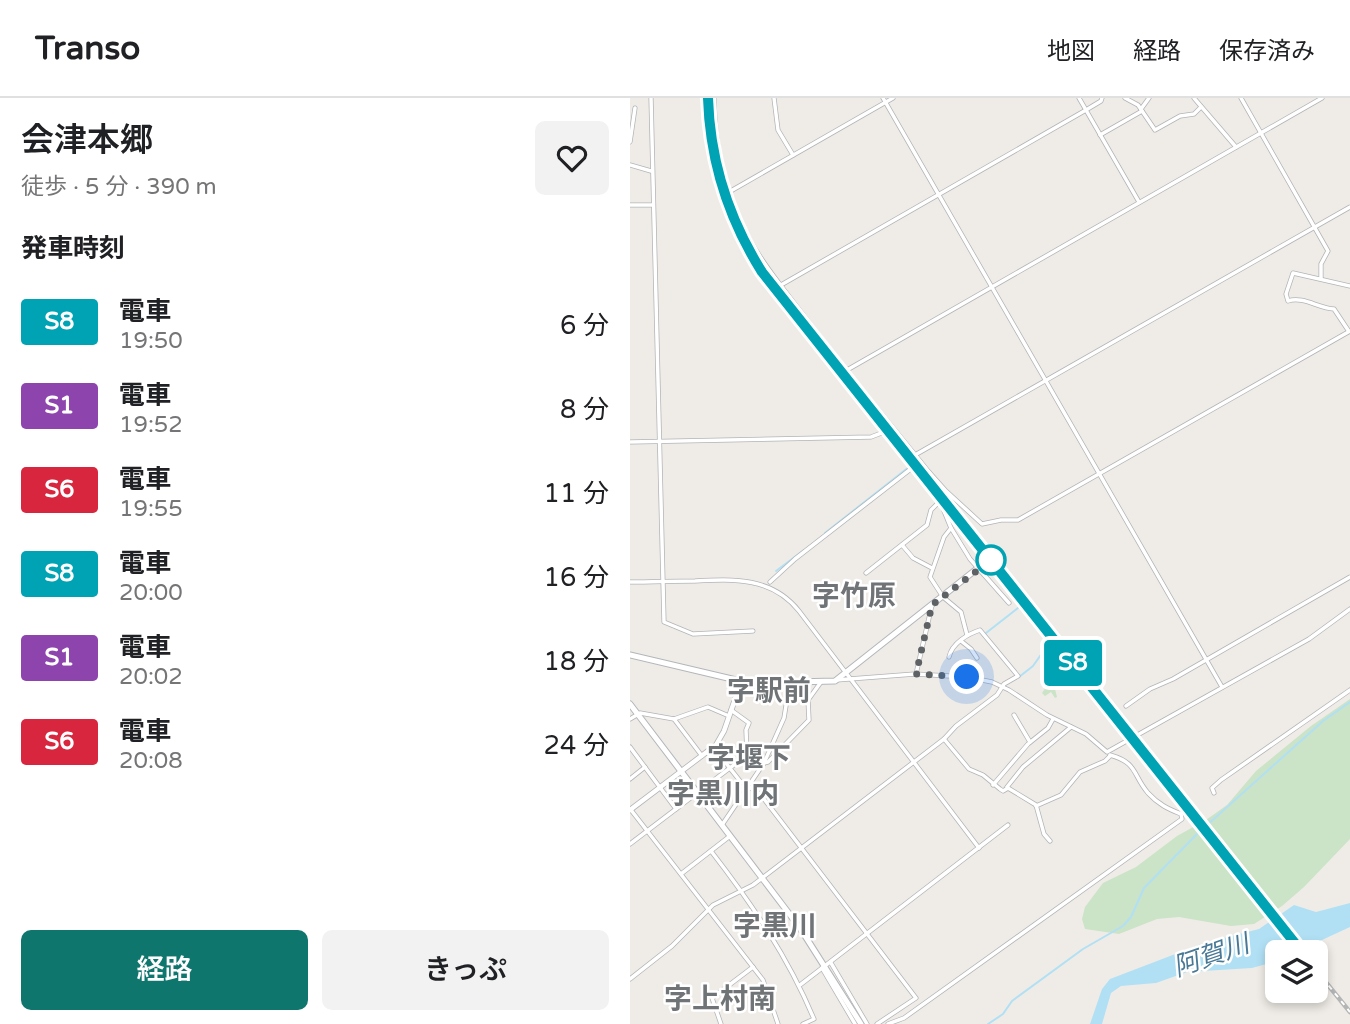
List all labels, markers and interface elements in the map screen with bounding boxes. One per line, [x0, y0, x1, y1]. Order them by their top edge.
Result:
text: Transo [35, 29, 140, 68]
text: 地図 [1047, 37, 1095, 66]
text: 経路 [1133, 37, 1181, 66]
text: 保存済み [1219, 37, 1315, 66]
text: 会津本郷 [21, 121, 153, 160]
button: heart [535, 121, 609, 195]
text: 徒歩 · 5 分 · 390 m [21, 173, 217, 201]
text: 発車時刻 [21, 233, 125, 264]
text: 電車 [119, 296, 171, 327]
text: S8 [45, 307, 74, 336]
text: 6 分 [560, 310, 609, 341]
text: 19:50 [119, 327, 183, 355]
text: 電車 [119, 380, 171, 411]
text: S1 [45, 391, 74, 420]
text: 8 分 [560, 394, 609, 425]
text: 19:52 [119, 411, 183, 439]
text: 電車 [119, 464, 171, 495]
text: S6 [45, 475, 74, 504]
text: 11 分 [544, 478, 609, 509]
text: 19:55 [119, 495, 183, 523]
unlabelled marker [976, 545, 1006, 575]
text: 電車 [119, 548, 171, 579]
text: S8 [45, 559, 74, 588]
text: 16 分 [544, 562, 609, 593]
text: 20:00 [119, 579, 183, 607]
district label: 字竹原 [812, 579, 896, 613]
text: 電車 [119, 632, 171, 663]
line badge: S8 [1042, 640, 1104, 686]
text: S1 [45, 643, 74, 672]
text: 18 分 [544, 646, 609, 677]
text: S8 [1058, 648, 1088, 677]
your location [949, 659, 984, 694]
text: 20:02 [119, 663, 183, 691]
district label: 字駅前 [727, 674, 811, 708]
text: 電車 [119, 716, 171, 747]
text: S6 [45, 727, 74, 756]
text: 24 分 [544, 730, 609, 761]
district label: 字堰下 [707, 741, 791, 775]
text: 20:08 [119, 747, 183, 775]
district label: 字黒川内 [667, 777, 779, 811]
district label: 字黒川 [733, 909, 817, 943]
water label: 阿賀川 [1169, 927, 1256, 983]
button: 経路 [21, 930, 308, 1010]
button: きっぷ [322, 930, 609, 1010]
map controls [1265, 940, 1328, 1003]
button: layers [1265, 940, 1328, 1003]
district label: 字上村南 [664, 982, 776, 1016]

